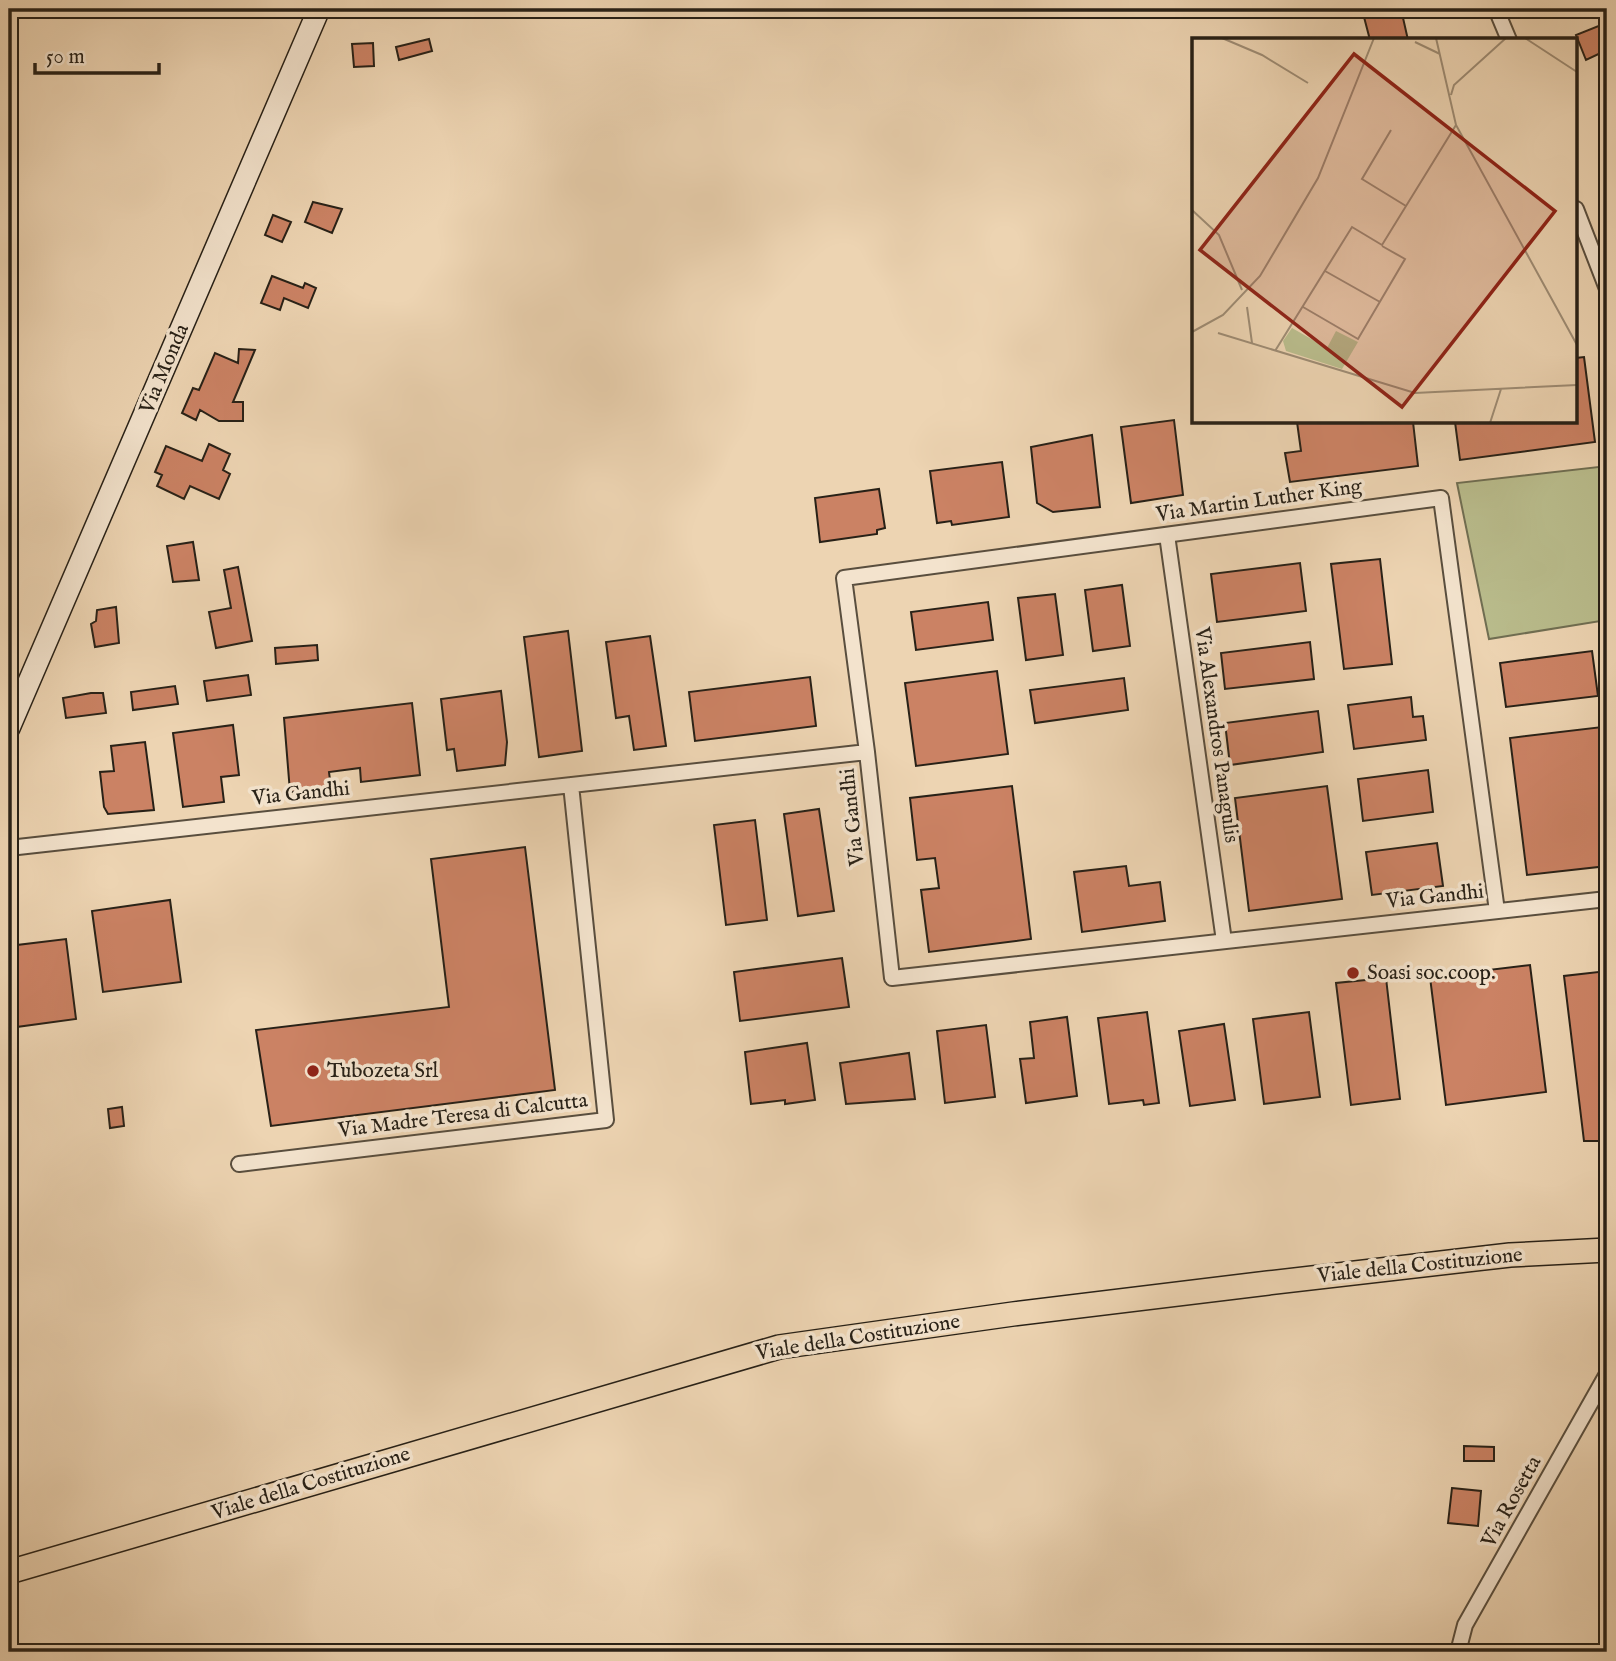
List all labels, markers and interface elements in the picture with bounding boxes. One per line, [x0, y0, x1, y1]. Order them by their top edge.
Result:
scale bar [35, 32, 159, 76]
inset map [1192, 38, 1578, 424]
text: 50 m [46, 44, 85, 71]
street label: Via Monda [134, 319, 196, 419]
street label: Via Martin Luther King [1153, 473, 1364, 529]
street label: Via Alexandros Panagulis [1187, 624, 1245, 845]
street label: Via Gandhi [834, 767, 872, 868]
street label: Via Gandhi [250, 775, 351, 813]
street label: Via Gandhi [1384, 878, 1485, 916]
place label: Soasi soc.coop. [1367, 960, 1496, 987]
marker: Soasi soc.coop. [1345, 965, 1361, 981]
place label: Tubozeta Srl [327, 1058, 439, 1085]
marker: Tubozeta Srl [305, 1063, 321, 1079]
street label: Via Madre Teresa di Calcutta [336, 1087, 590, 1145]
street label: Viale della Costituzione [1315, 1242, 1524, 1290]
street label: Viale della Costituzione [753, 1308, 962, 1368]
street label: Viale della Costituzione [208, 1441, 414, 1527]
street label: Via Rosetta [1475, 1451, 1549, 1553]

